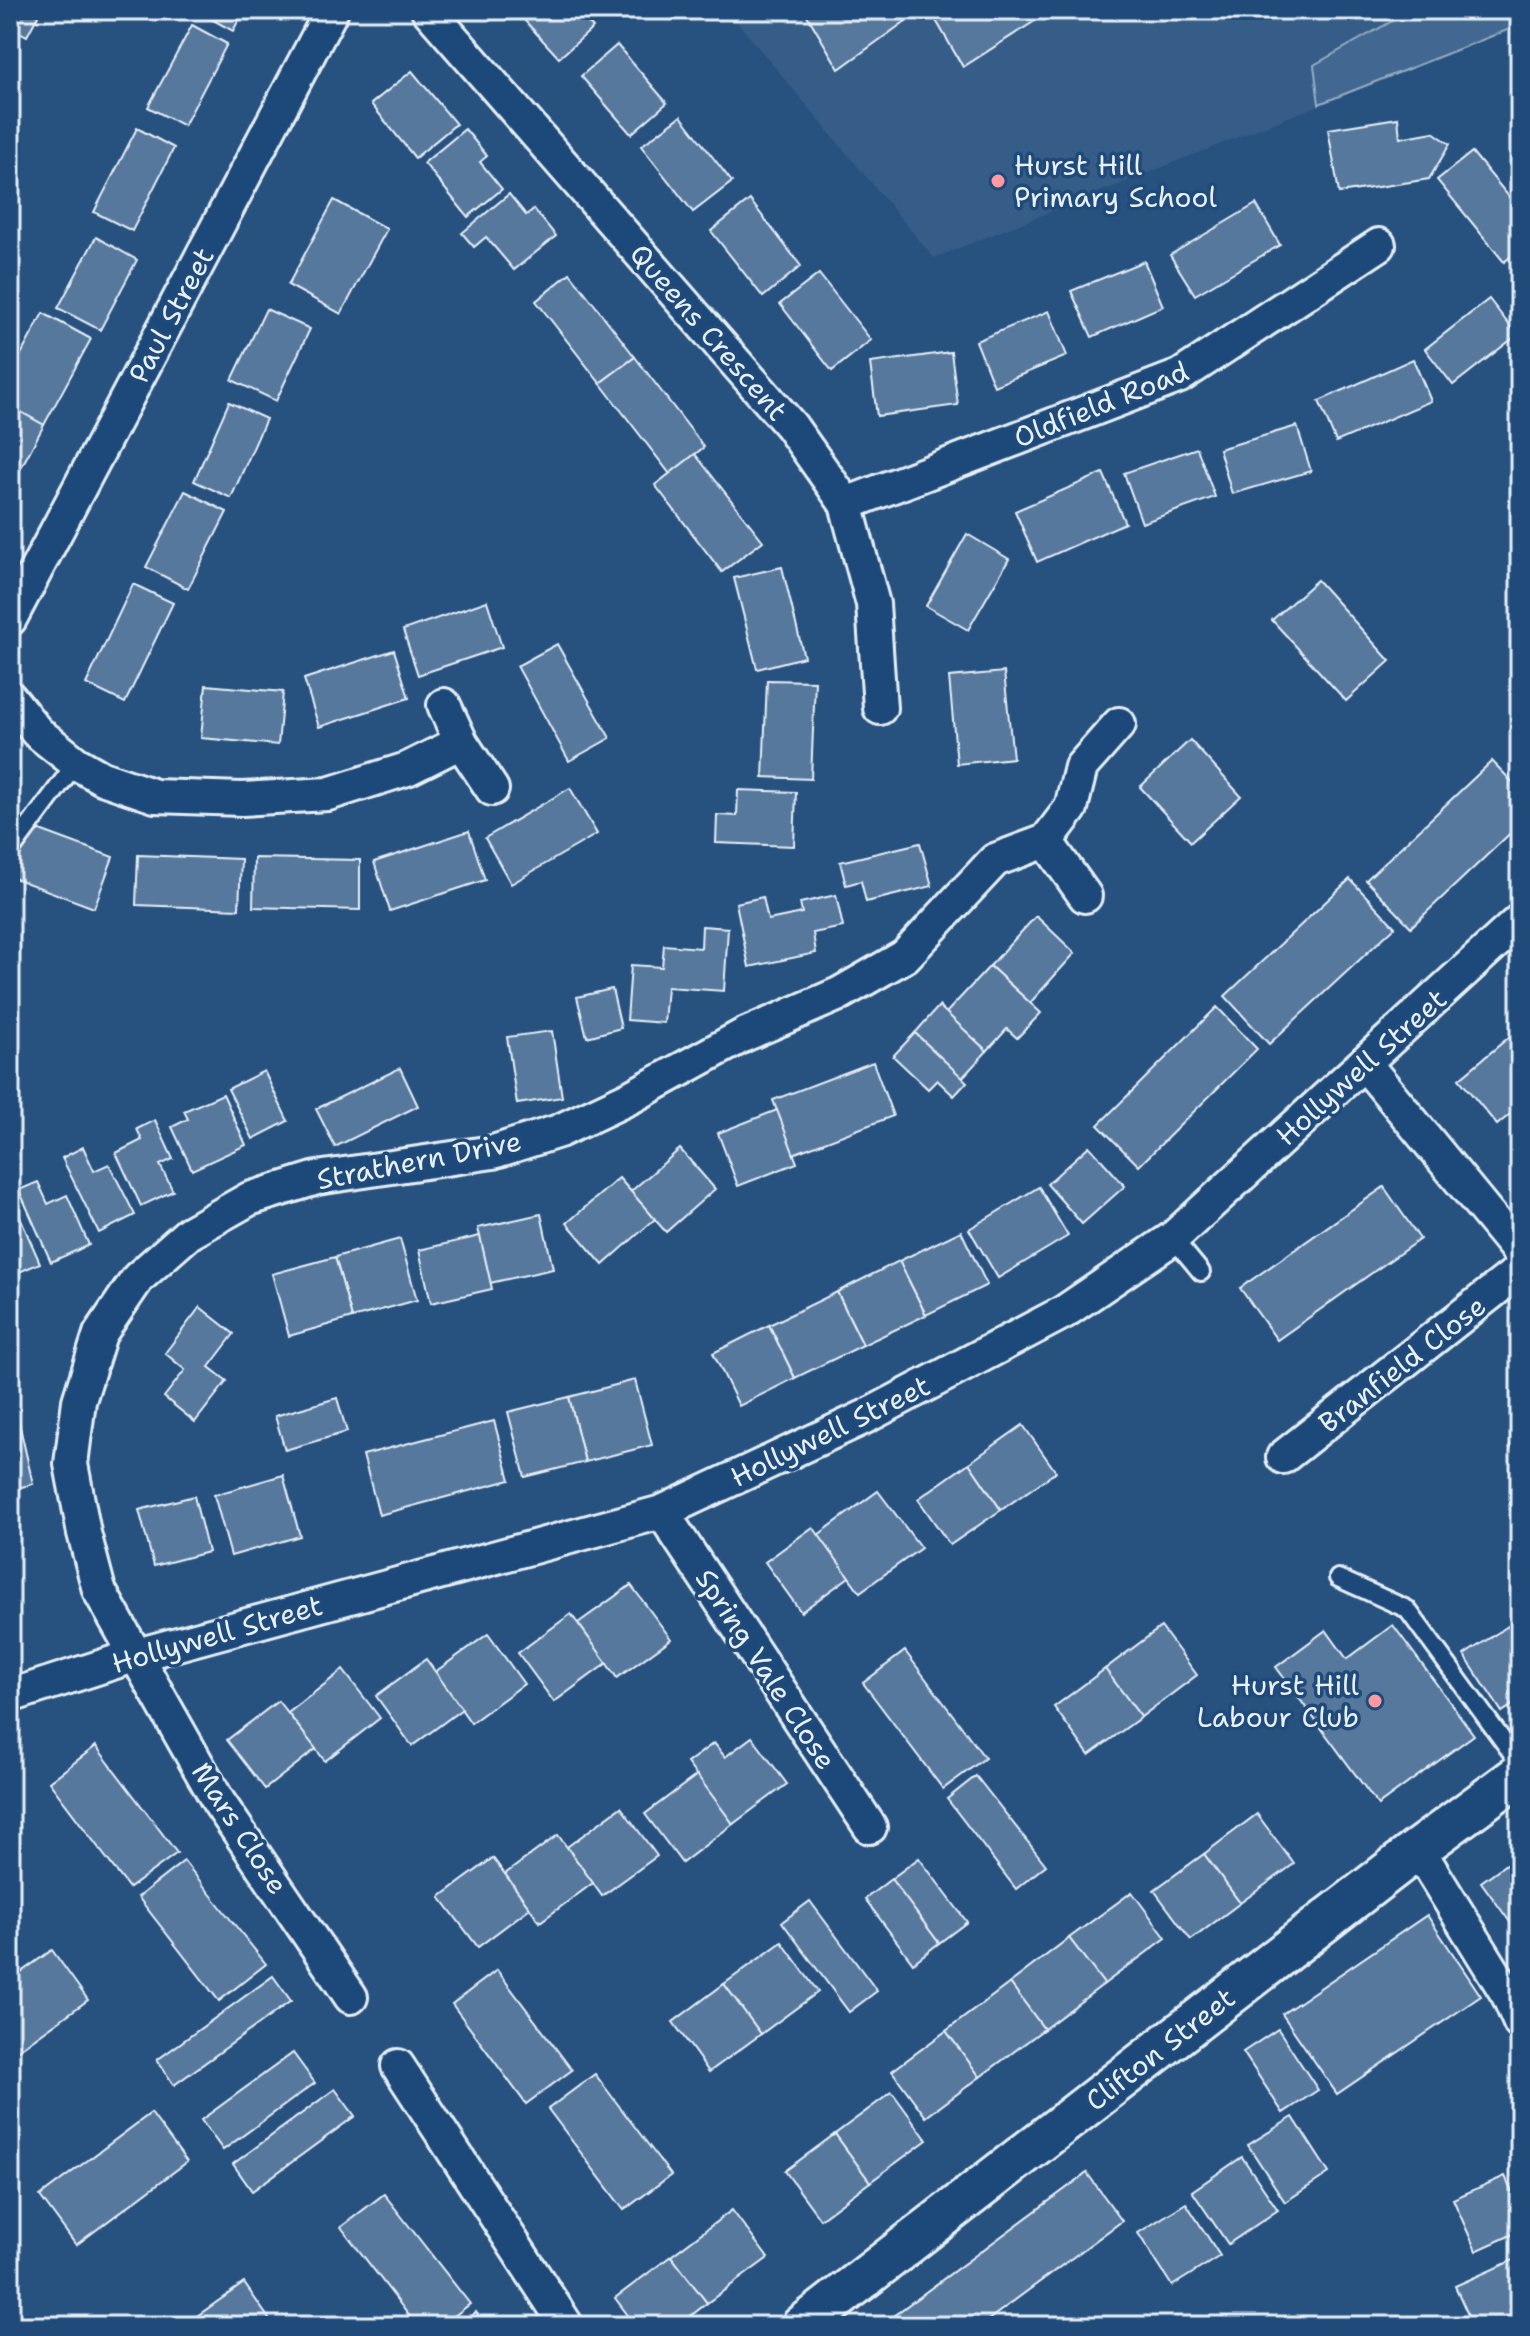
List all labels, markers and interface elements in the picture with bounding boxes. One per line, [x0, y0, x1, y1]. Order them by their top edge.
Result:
place label: Hurst Hill Primary School [1014, 146, 1217, 216]
marker: Hurst Hill Primary School [989, 172, 1007, 190]
street label: Queens Crescent [622, 235, 796, 429]
street label: Paul Street [119, 240, 223, 390]
street label: Oldfield Road [1008, 352, 1194, 456]
street label: Hollywell Street [1267, 980, 1455, 1154]
street label: Strathern Drive [314, 1122, 524, 1198]
street label: Branfield Close [1311, 1287, 1493, 1441]
street label: Hollywell Street [724, 1366, 936, 1496]
street label: Spring Vale Close [687, 1561, 845, 1777]
street label: Hollywell Street [107, 1586, 327, 1682]
place label: Hurst Hill Labour Club [1197, 1666, 1360, 1736]
marker: Hurst Hill Labour Club [1366, 1692, 1384, 1710]
street label: Mars Close [183, 1755, 297, 1901]
street label: Clifton Street [1077, 1979, 1243, 2119]

